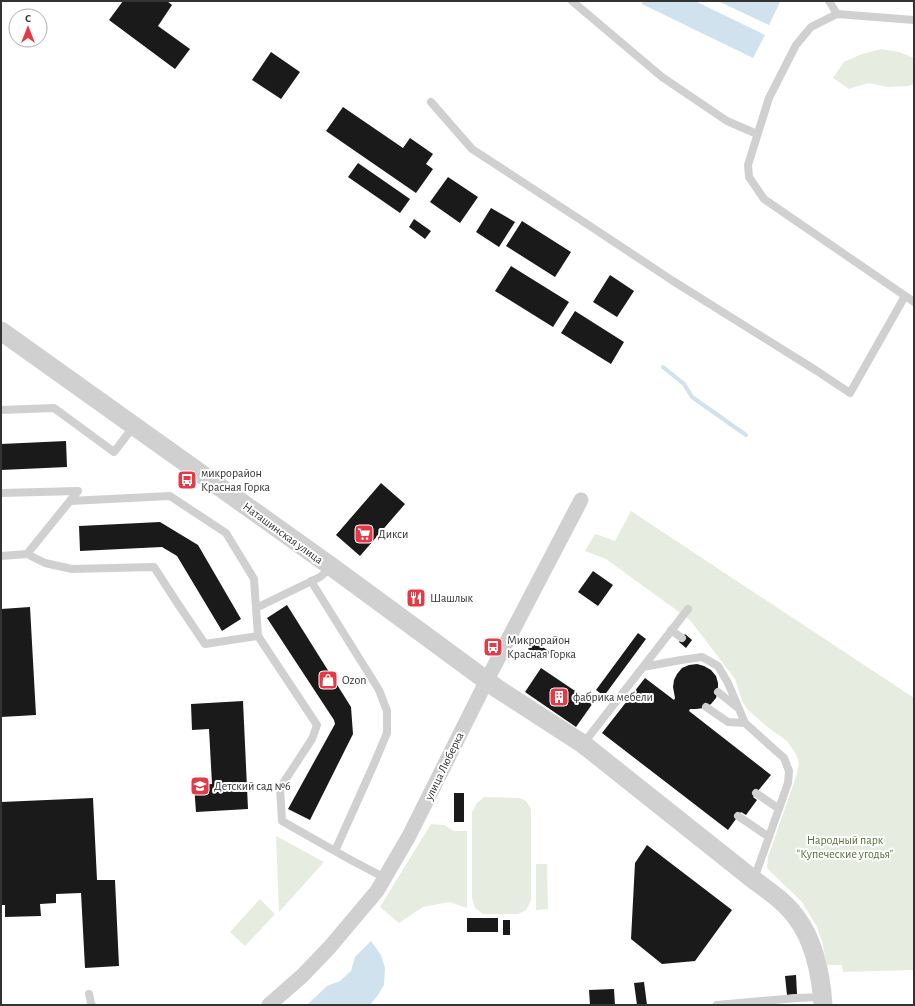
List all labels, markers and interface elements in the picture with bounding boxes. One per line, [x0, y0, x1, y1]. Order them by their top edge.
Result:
north arrow [8, 8, 48, 48]
text: С [25, 13, 31, 24]
place label: микрорайон Красная Горка [201, 467, 271, 493]
bus stop icon: микрорайон Красная Горка [176, 469, 198, 491]
street label: Наташинская улица [240, 500, 326, 567]
supermarket icon: Дикси [353, 523, 375, 545]
place label: Дикси [378, 528, 408, 540]
restaurant icon: Шашлык [405, 587, 427, 609]
place label: Шашлык [430, 592, 474, 604]
place label: Микрорайон Красная Горка [507, 634, 577, 660]
bus stop icon: Микрорайон Красная Горка [482, 636, 504, 658]
shop icon: Ozon [317, 669, 339, 691]
place label: Ozon [342, 674, 366, 686]
building icon: фабрика мебели [548, 686, 570, 708]
place label: фабрика мебели [573, 691, 653, 703]
street label: улица Люберка [422, 730, 467, 803]
school or university icon: Детский сад №6 [189, 775, 211, 797]
place label: Детский сад №6 [214, 780, 291, 792]
park label: Народный парк "Купеческие угодья" [797, 834, 893, 861]

